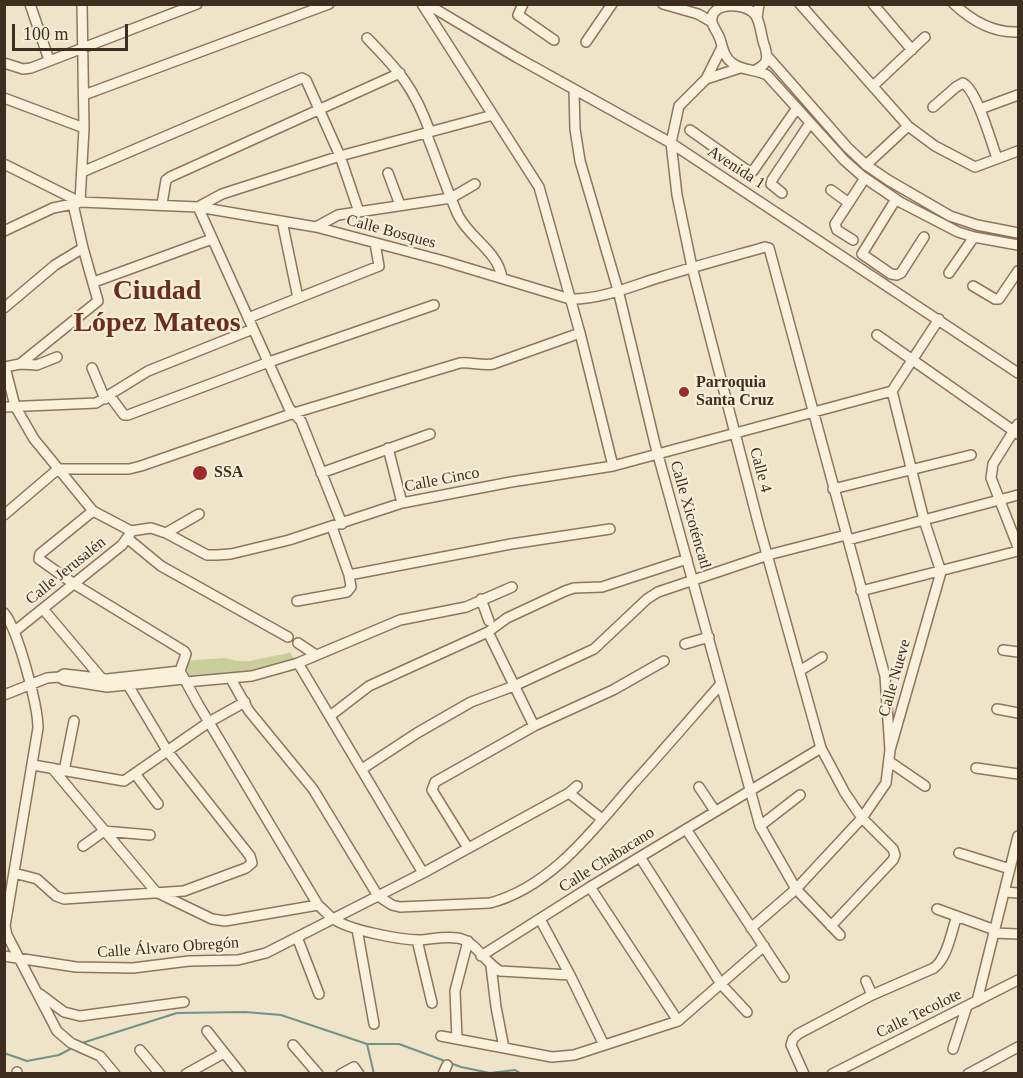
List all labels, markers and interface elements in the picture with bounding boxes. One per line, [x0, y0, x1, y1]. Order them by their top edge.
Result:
scale bar [15, 12, 130, 50]
text: 100 m [23, 24, 69, 44]
street label: Avenida 1 [704, 142, 768, 194]
street label: Calle Bosques [344, 211, 438, 253]
district label: Ciudad López Mateos [73, 275, 241, 341]
place label: Parroquia Santa Cruz [696, 373, 774, 411]
marker: Parroquia Santa Cruz [677, 385, 691, 399]
street label: Calle 4 [745, 445, 775, 495]
street label: Calle Xicoténcatl [665, 459, 715, 571]
place label: SSA [214, 463, 243, 483]
street label: Calle Cinco [403, 463, 481, 497]
marker: SSA [191, 464, 209, 482]
street label: Calle Jerusalén [22, 533, 110, 609]
street label: Calle Nueve [875, 637, 915, 719]
street label: Calle Chabacano [556, 823, 658, 897]
street label: Calle Álvaro Obregón [96, 933, 240, 963]
street label: Calle Tecolote [873, 985, 965, 1043]

